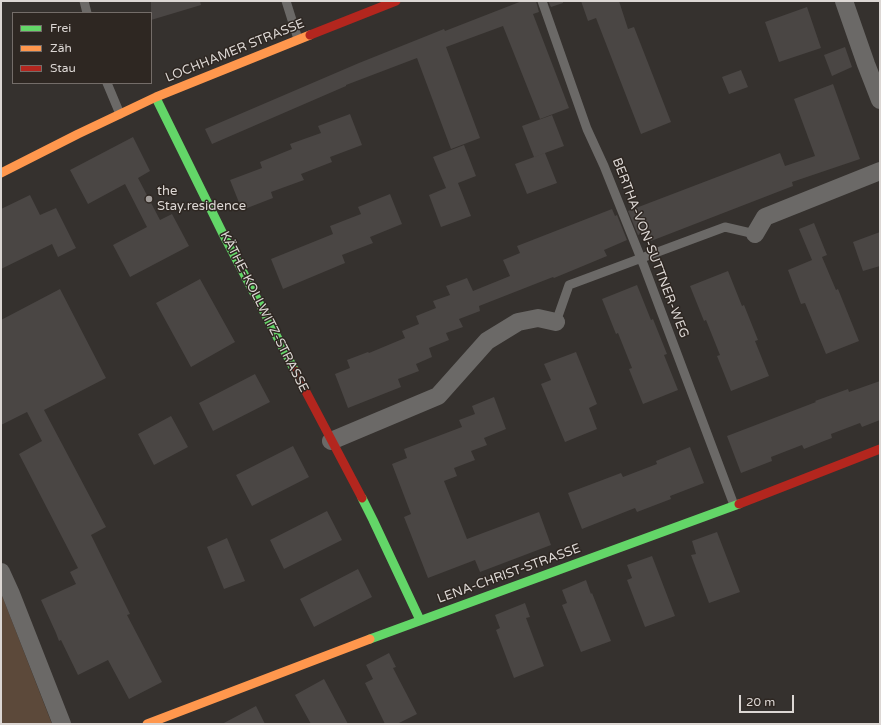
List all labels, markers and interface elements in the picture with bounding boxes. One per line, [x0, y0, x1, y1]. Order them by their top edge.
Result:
legend [12, 12, 152, 84]
street label: LOCHHAMER STRASSE [163, 16, 307, 86]
text: Frei [50, 21, 71, 35]
text: Zäh [50, 41, 72, 55]
text: Stau [50, 61, 76, 75]
street label: BERTHA-VON-SUTTNER-WEG [608, 156, 692, 340]
place label: the Stay.residence [157, 184, 246, 215]
marker: the Stay.residence [144, 194, 154, 204]
street label: KÄTHE-KOLLWITZ-STRASSE [216, 229, 312, 395]
street label: LENA-CHRIST-STRASSE [435, 541, 583, 607]
scale bar [741, 687, 796, 713]
text: 20 m [746, 695, 775, 709]

